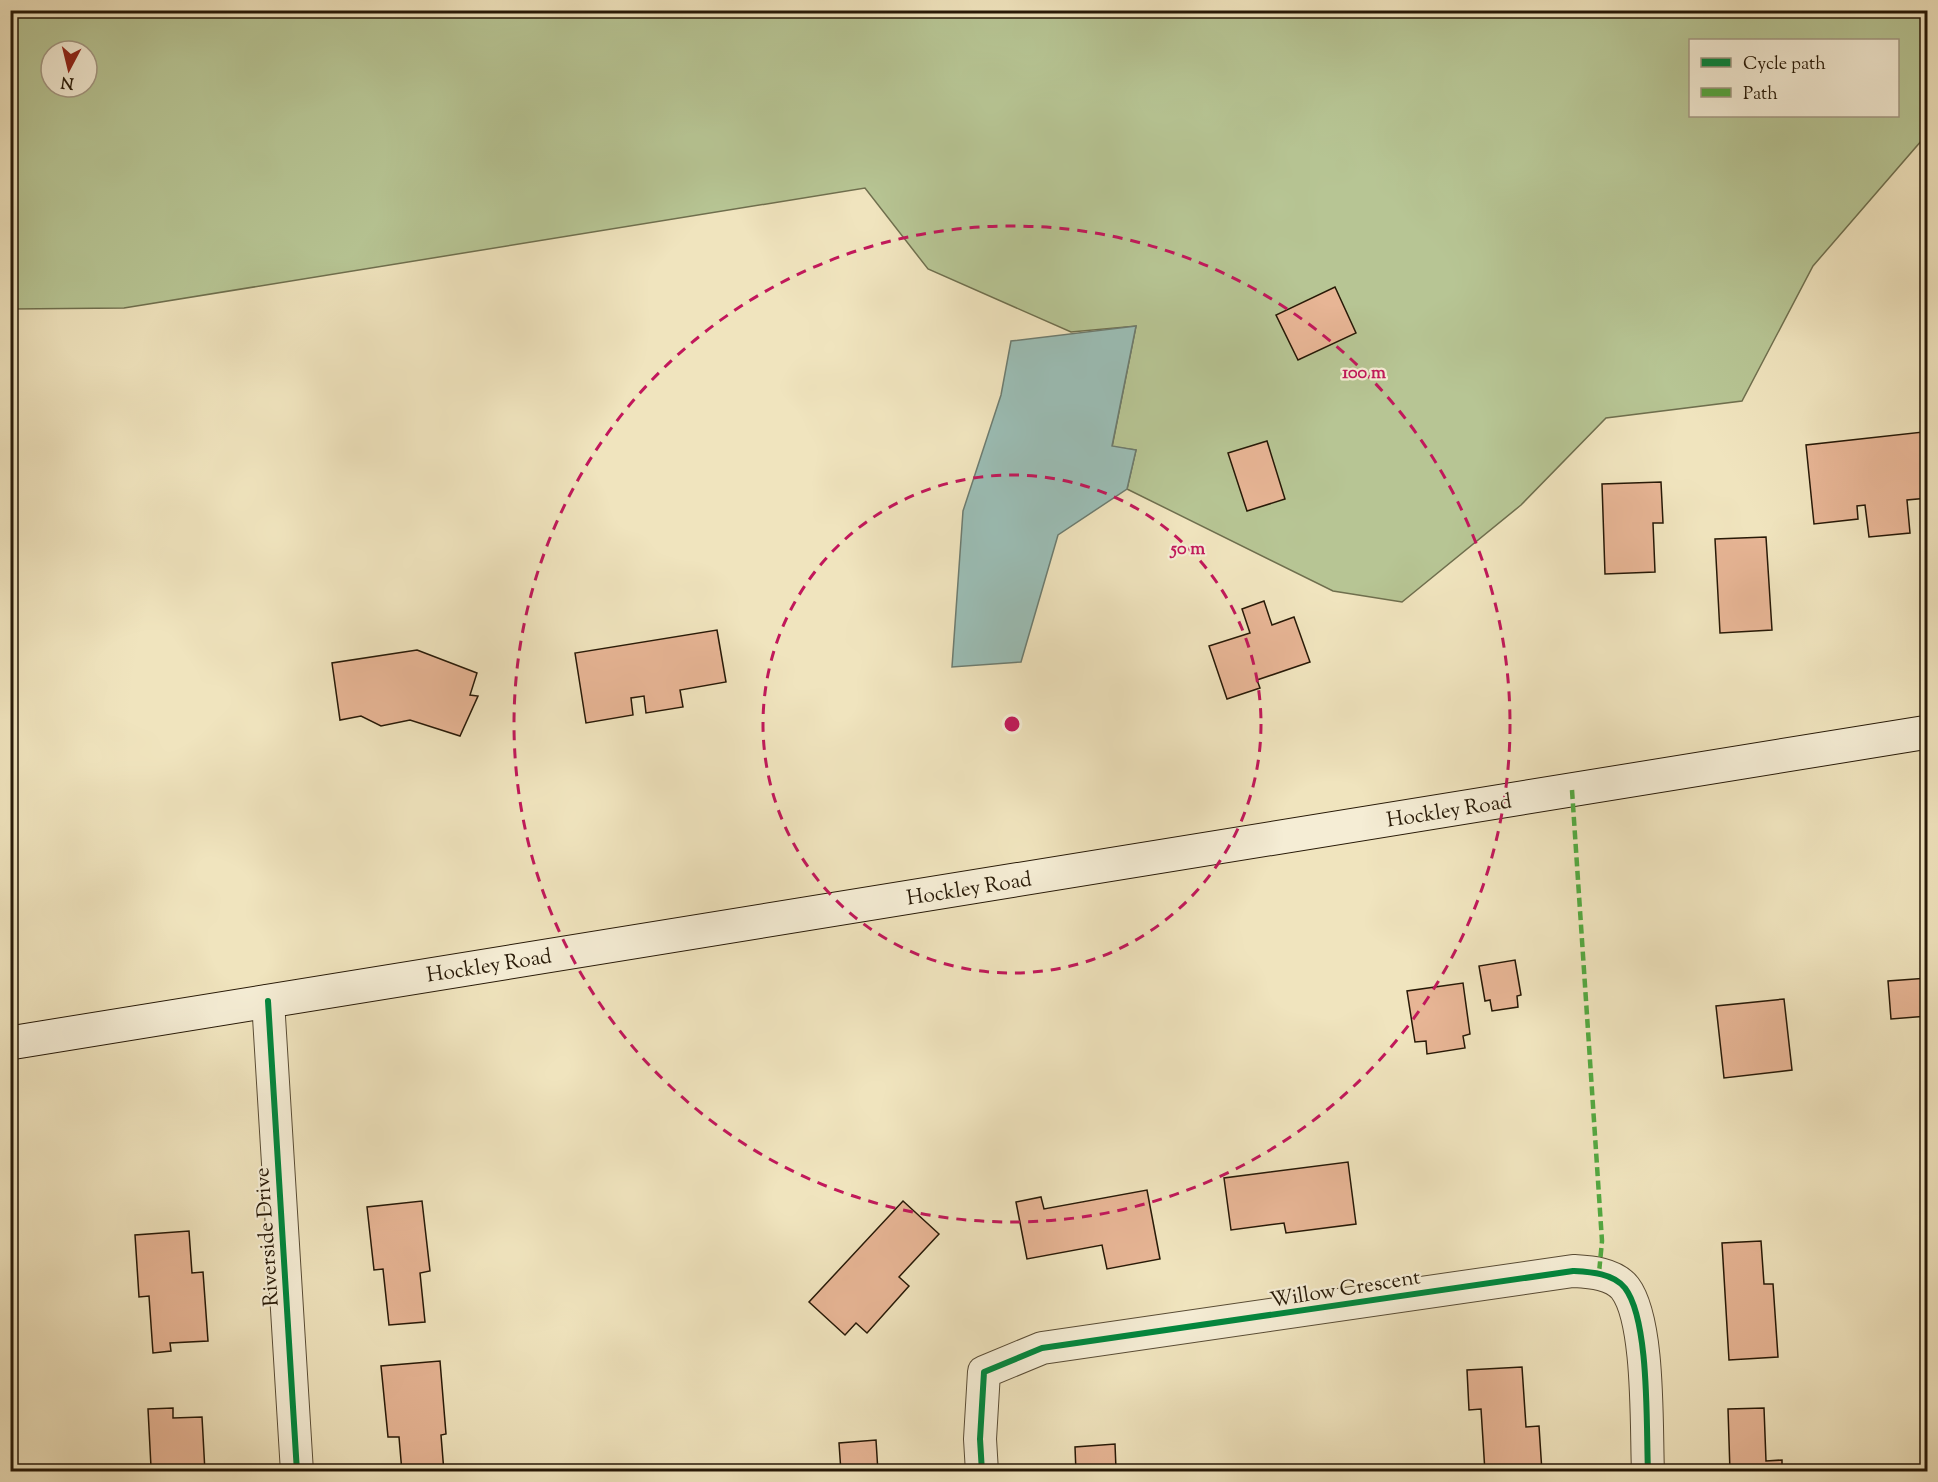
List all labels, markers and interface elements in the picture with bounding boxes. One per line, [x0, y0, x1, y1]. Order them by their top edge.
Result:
north arrow [39, 39, 99, 99]
legend [1689, 39, 1899, 117]
text: Cycle path [1743, 52, 1826, 78]
text: N [60, 69, 75, 94]
text: Path [1743, 82, 1778, 108]
text: 100 m [1342, 361, 1386, 387]
text: 50 m [1169, 537, 1205, 563]
centre of rings [1002, 714, 1022, 734]
street label: Hockley Road [1385, 787, 1514, 837]
street label: Hockley Road [905, 865, 1034, 915]
street label: Hockley Road [425, 942, 554, 992]
street label: Riverside Drive [248, 1166, 288, 1308]
street label: Willow Crescent [1268, 1263, 1423, 1317]

